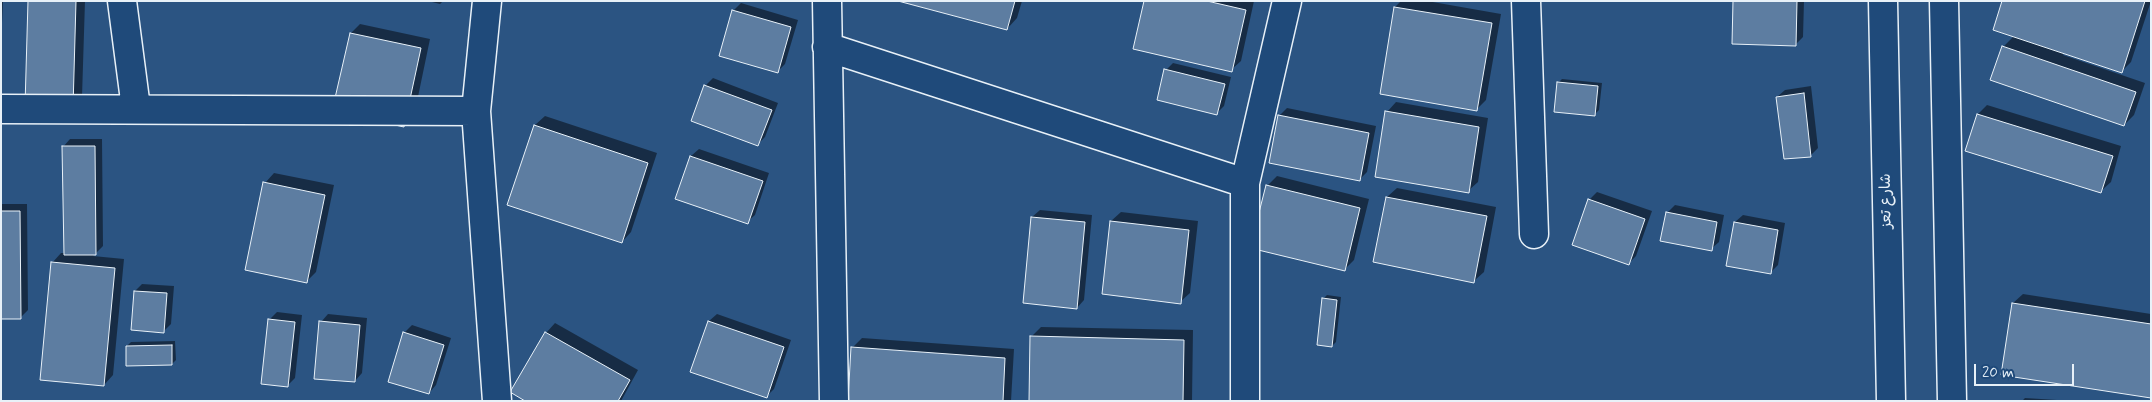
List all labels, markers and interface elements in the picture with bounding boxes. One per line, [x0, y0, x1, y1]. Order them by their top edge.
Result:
street label: شارع تعز [1878, 173, 1896, 229]
scale bar [1977, 354, 2077, 386]
text: 20 m [1982, 363, 2014, 383]

